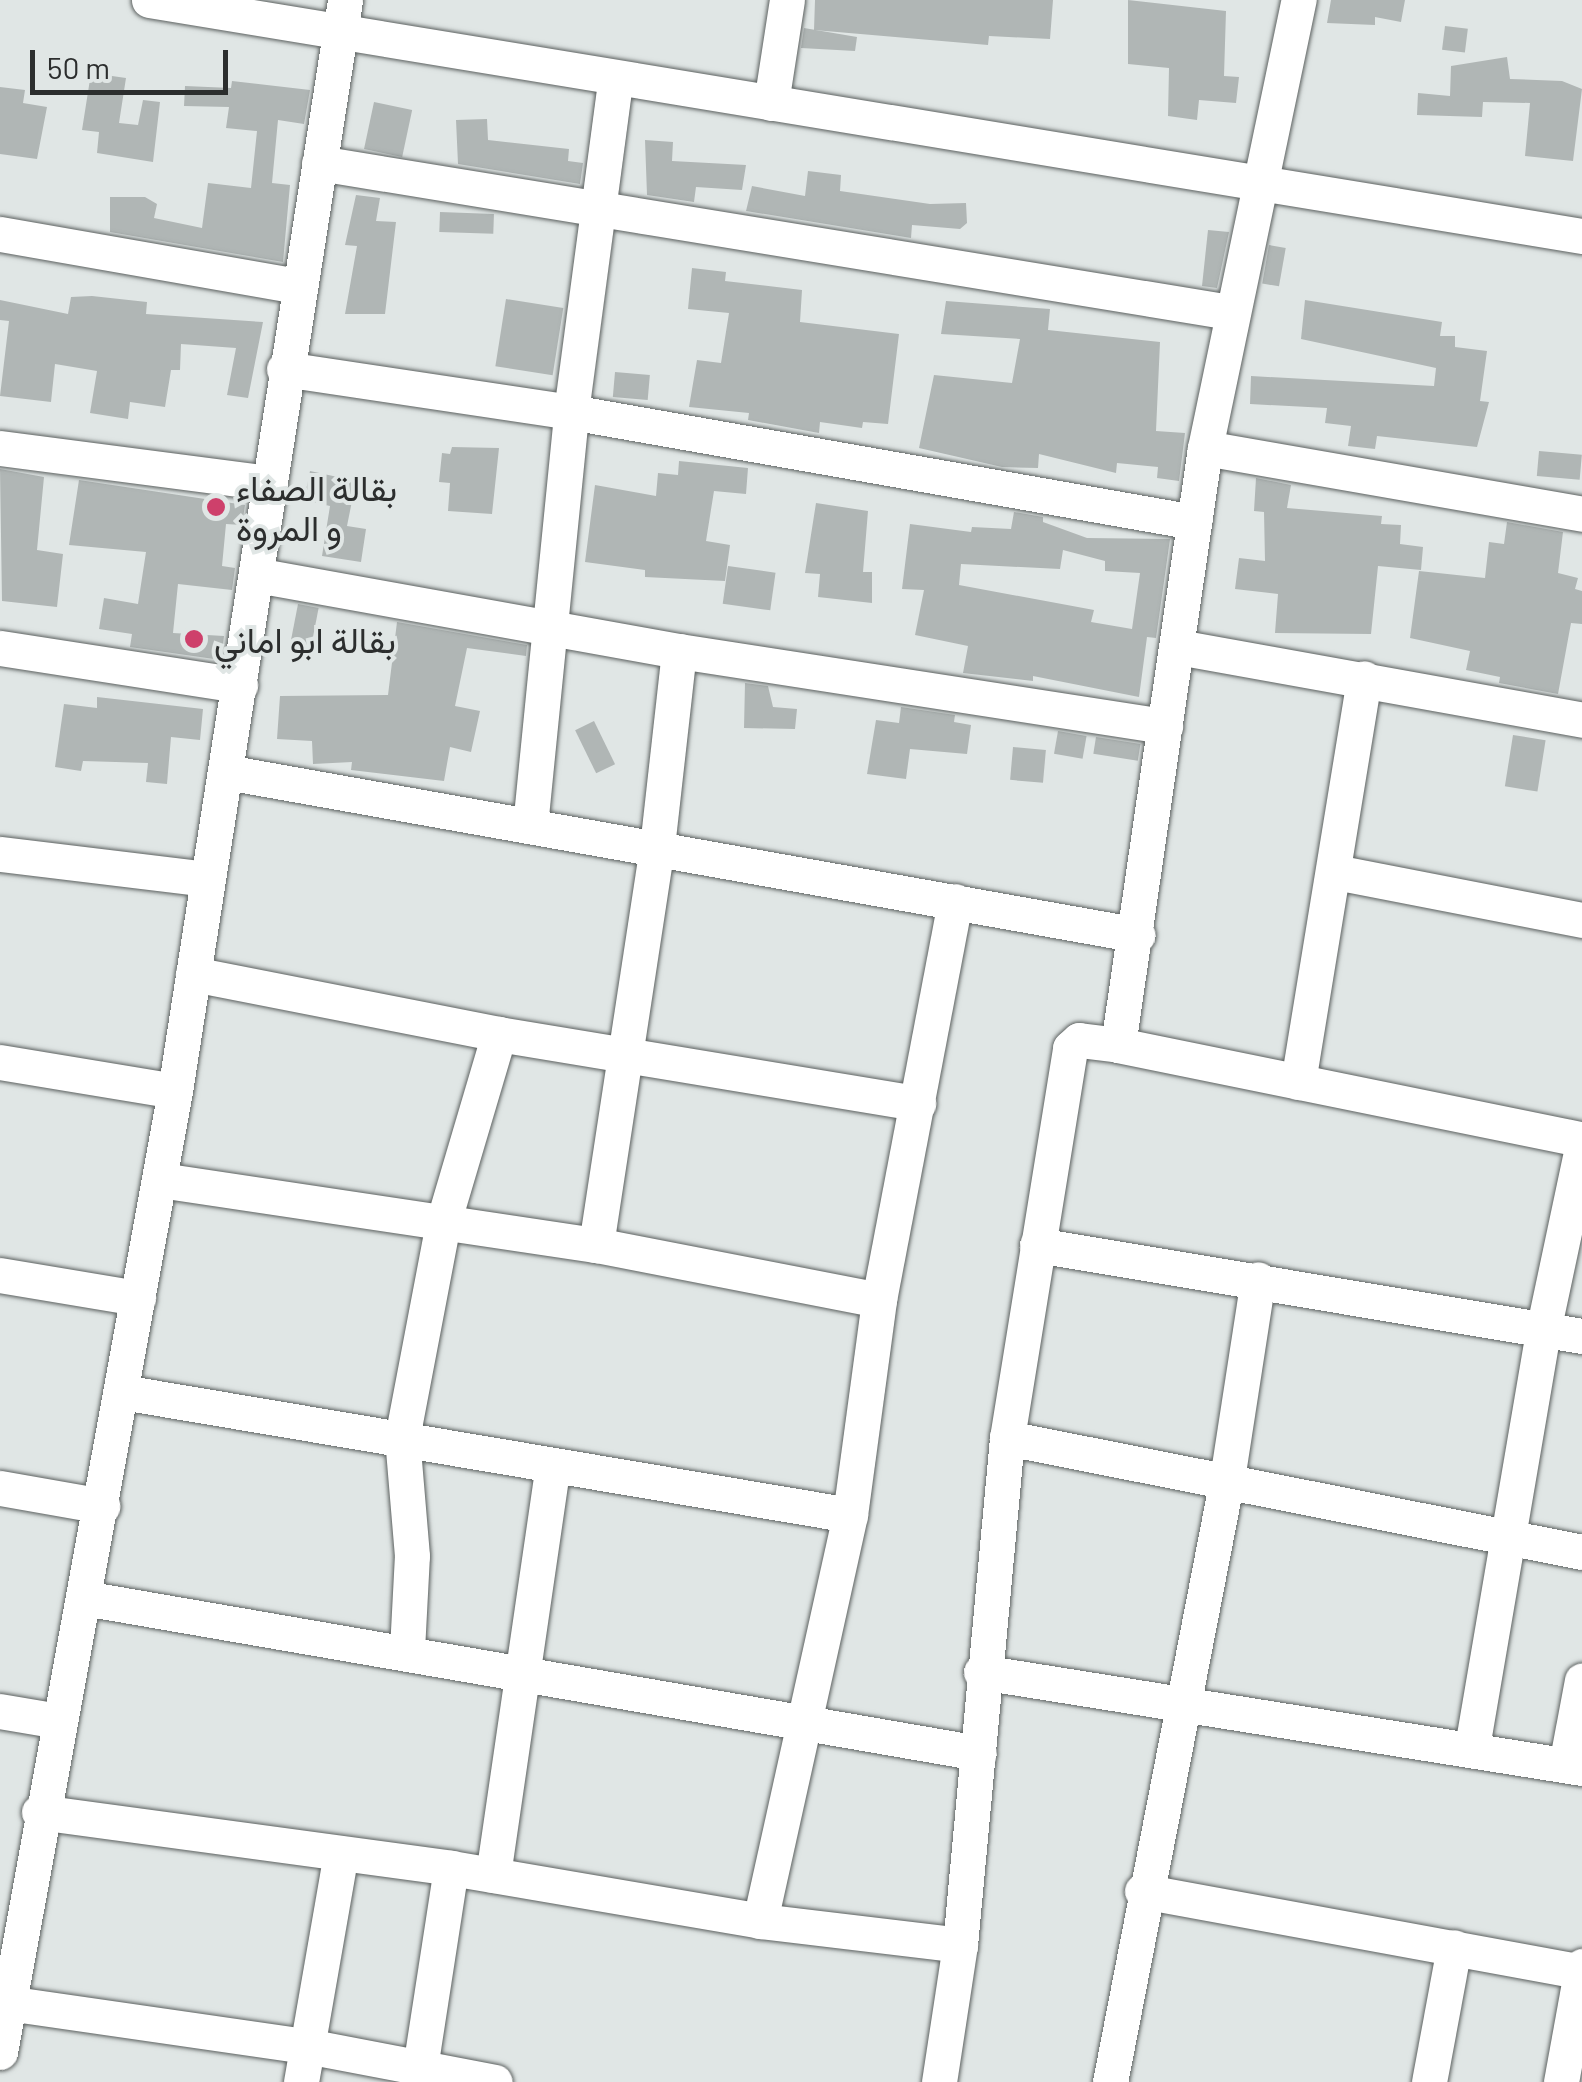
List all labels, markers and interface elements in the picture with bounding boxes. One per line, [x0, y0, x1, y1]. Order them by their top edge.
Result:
scale bar [35, 30, 232, 92]
text: 50 m [47, 49, 110, 85]
place label: بقالة الصفاء و المروة [236, 466, 397, 548]
marker: بقالة الصفاء و المروة [205, 496, 227, 518]
place label: بقالة ابو اماني [214, 618, 396, 660]
marker: بقالة ابو اماني [183, 628, 205, 650]

